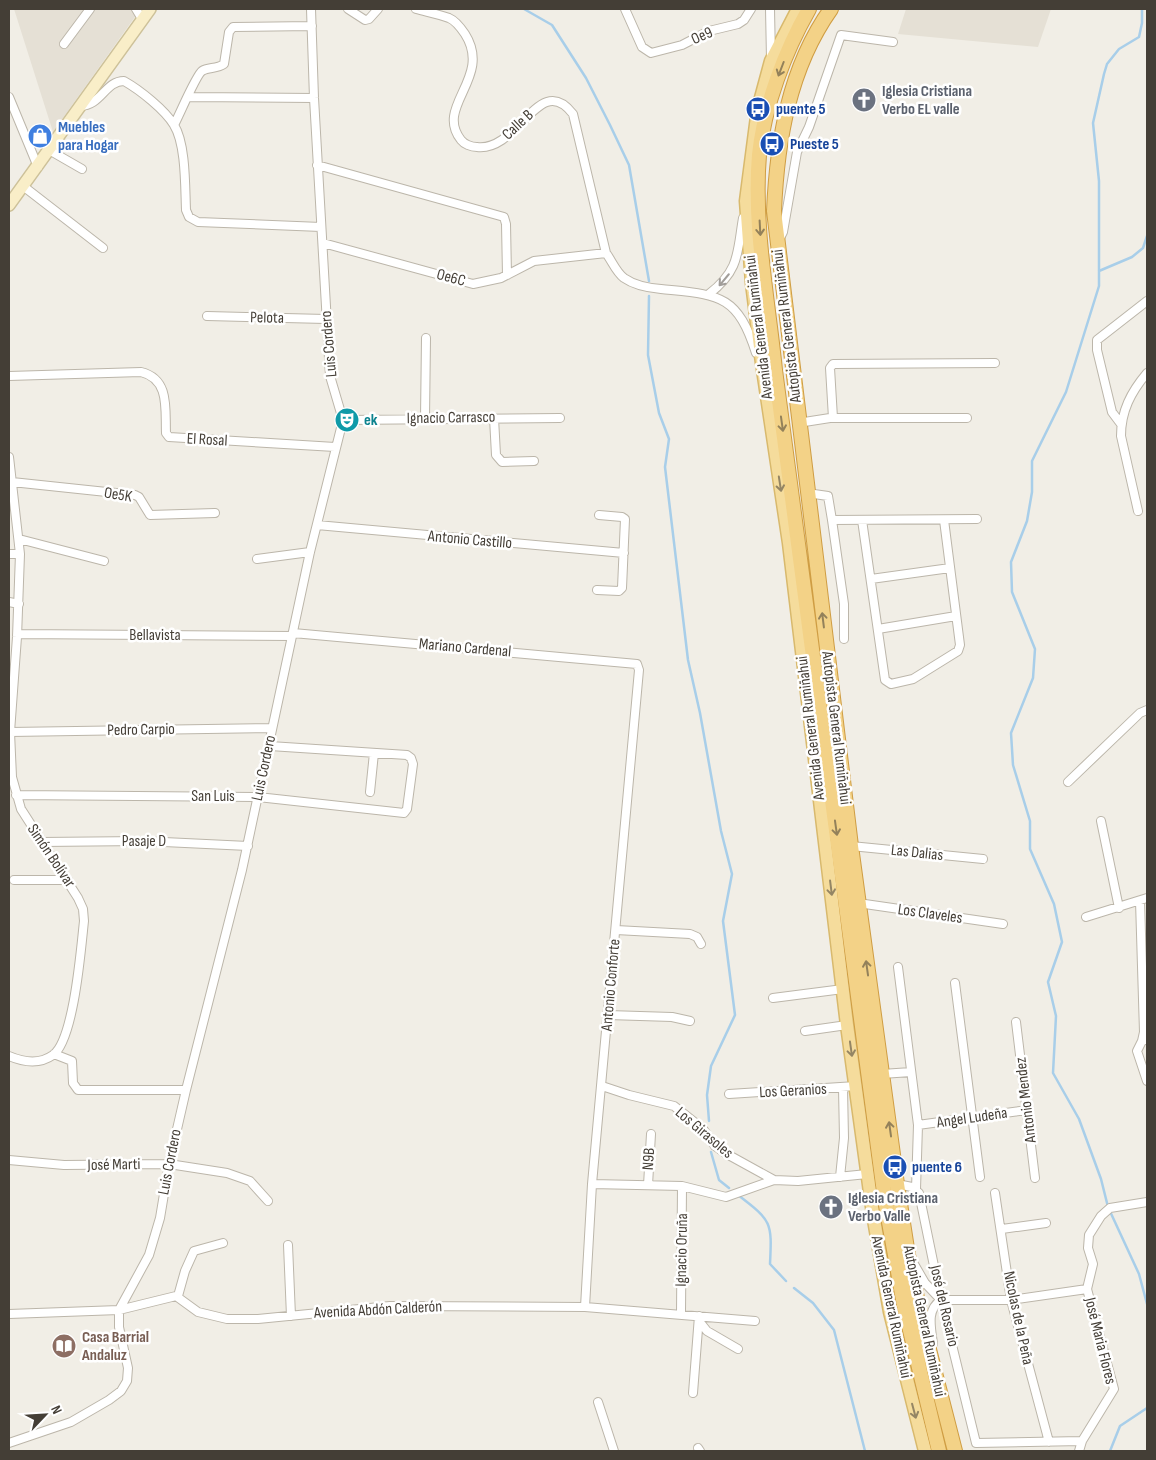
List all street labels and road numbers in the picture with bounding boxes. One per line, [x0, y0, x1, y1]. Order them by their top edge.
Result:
street label: Oe9 [688, 23, 716, 49]
street label: Calle B [498, 106, 538, 144]
street label: Autopista General Rumiñahui [768, 248, 806, 405]
street label: Avenida General Rumiñahui [741, 254, 777, 401]
street label: Oe6C [434, 265, 468, 291]
street label: Pelota [250, 308, 284, 328]
street label: Luis Cordero [317, 310, 341, 378]
street label: Ignacio Carrasco [407, 408, 495, 428]
street label: El Rosal [186, 429, 228, 451]
street label: Oe5K [103, 483, 134, 507]
street label: Antonio Castillo [426, 527, 513, 553]
street label: Bellavista [129, 626, 181, 645]
street label: Mariano Cardenal [418, 635, 512, 661]
street label: Autopista General Rumiñahui [817, 649, 855, 806]
street label: Avenida General Rumiñahui [793, 655, 829, 802]
street label: Pedro Carpio [107, 720, 175, 740]
street label: Luis Cordero [248, 733, 280, 803]
street label: San Luis [191, 787, 235, 806]
street label: Simón Bolívar [23, 821, 79, 892]
street label: Pasaje D [122, 832, 166, 851]
street label: Las Dalias [890, 841, 944, 865]
street label: Los Claveles [896, 900, 964, 928]
street label: Antonio Conforte [597, 938, 624, 1033]
street label: Antonio Mendez [1011, 1056, 1041, 1145]
street label: Los Geranios [759, 1080, 828, 1102]
street label: Los Girasoles [671, 1103, 737, 1163]
street label: Angel Ludeña [935, 1104, 1008, 1132]
street label: Luis Cordero [154, 1128, 186, 1196]
street label: N9B [639, 1147, 659, 1171]
street label: José Marti [86, 1155, 141, 1175]
street label: Ignacio Oruña [672, 1213, 692, 1287]
street label: Avenida General Rumiñahui [866, 1233, 915, 1380]
street label: Autopista General Rumiñahui [898, 1243, 949, 1398]
street label: José del Rosario [925, 1262, 963, 1349]
street label: Nicolas de la Peña [999, 1270, 1037, 1366]
street label: José Maria Flores [1080, 1295, 1120, 1387]
street label: Avenida Abdón Calderón [312, 1297, 443, 1323]

